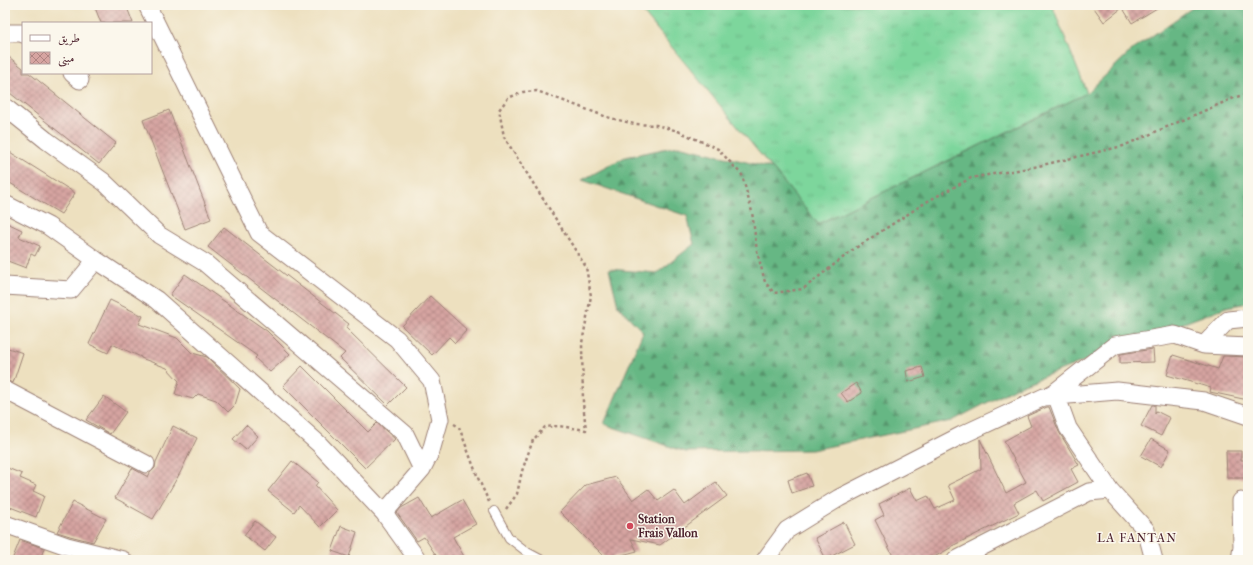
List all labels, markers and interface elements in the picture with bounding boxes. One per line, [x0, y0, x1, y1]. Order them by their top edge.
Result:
legend [22, 22, 152, 74]
text: طريق [58, 31, 80, 46]
text: مبنى [58, 51, 74, 67]
place label: Station Frais Vallon [637, 512, 699, 540]
marker: Station Frais Vallon [625, 521, 635, 531]
district label: LA FANTAN [1097, 530, 1177, 545]

